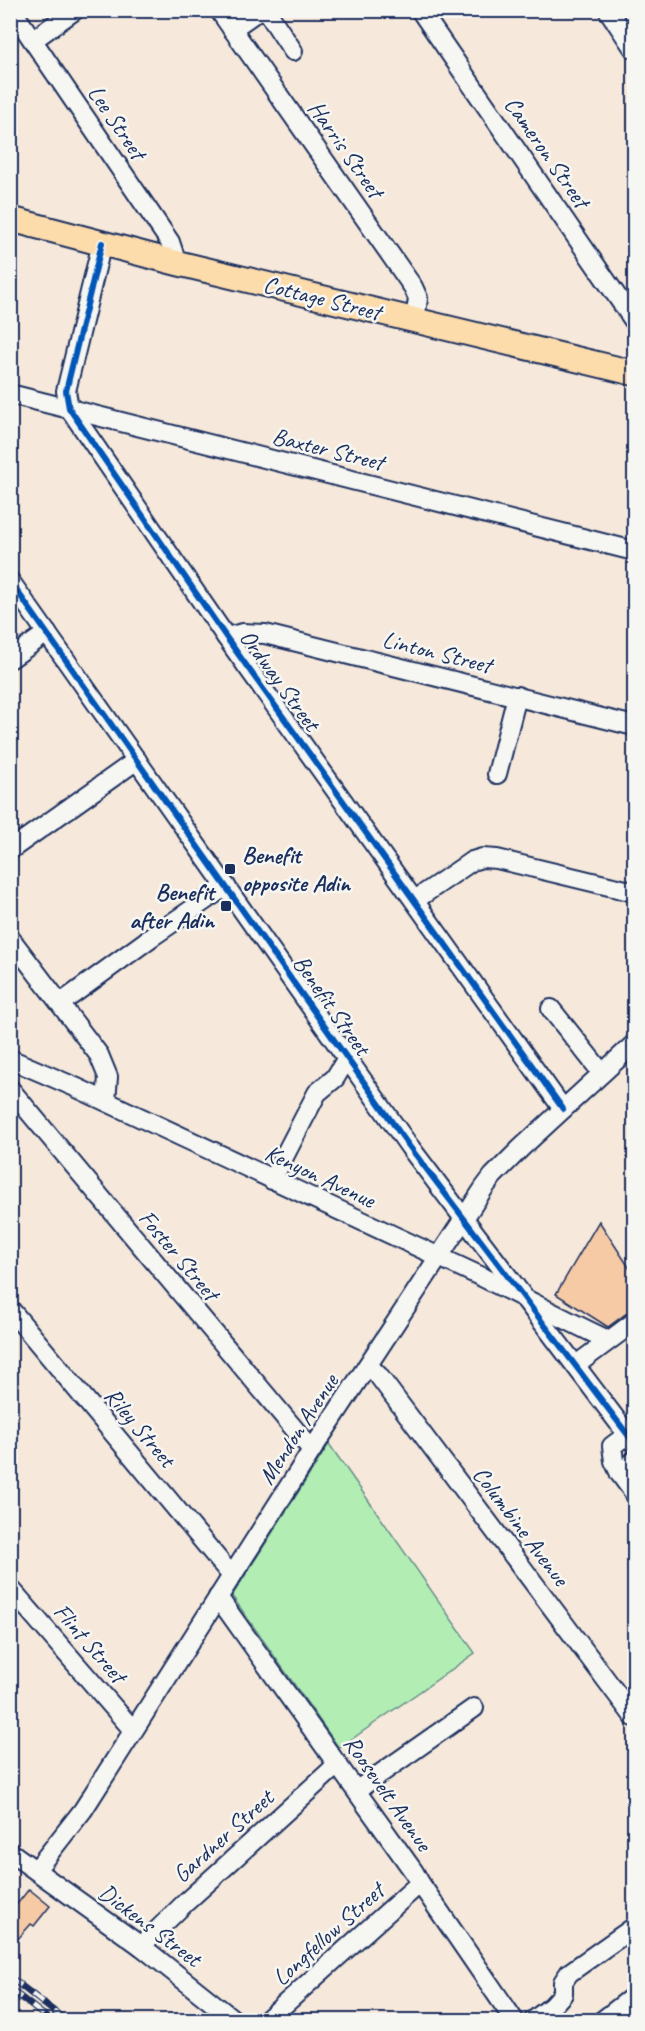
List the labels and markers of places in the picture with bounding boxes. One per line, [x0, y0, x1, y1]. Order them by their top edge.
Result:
place label: Benefit opposite Adin [242, 840, 352, 898]
marker: Benefit opposite Adin [223, 862, 237, 876]
place label: Benefit after Adin [129, 877, 217, 935]
marker: Benefit after Adin [219, 899, 233, 913]

